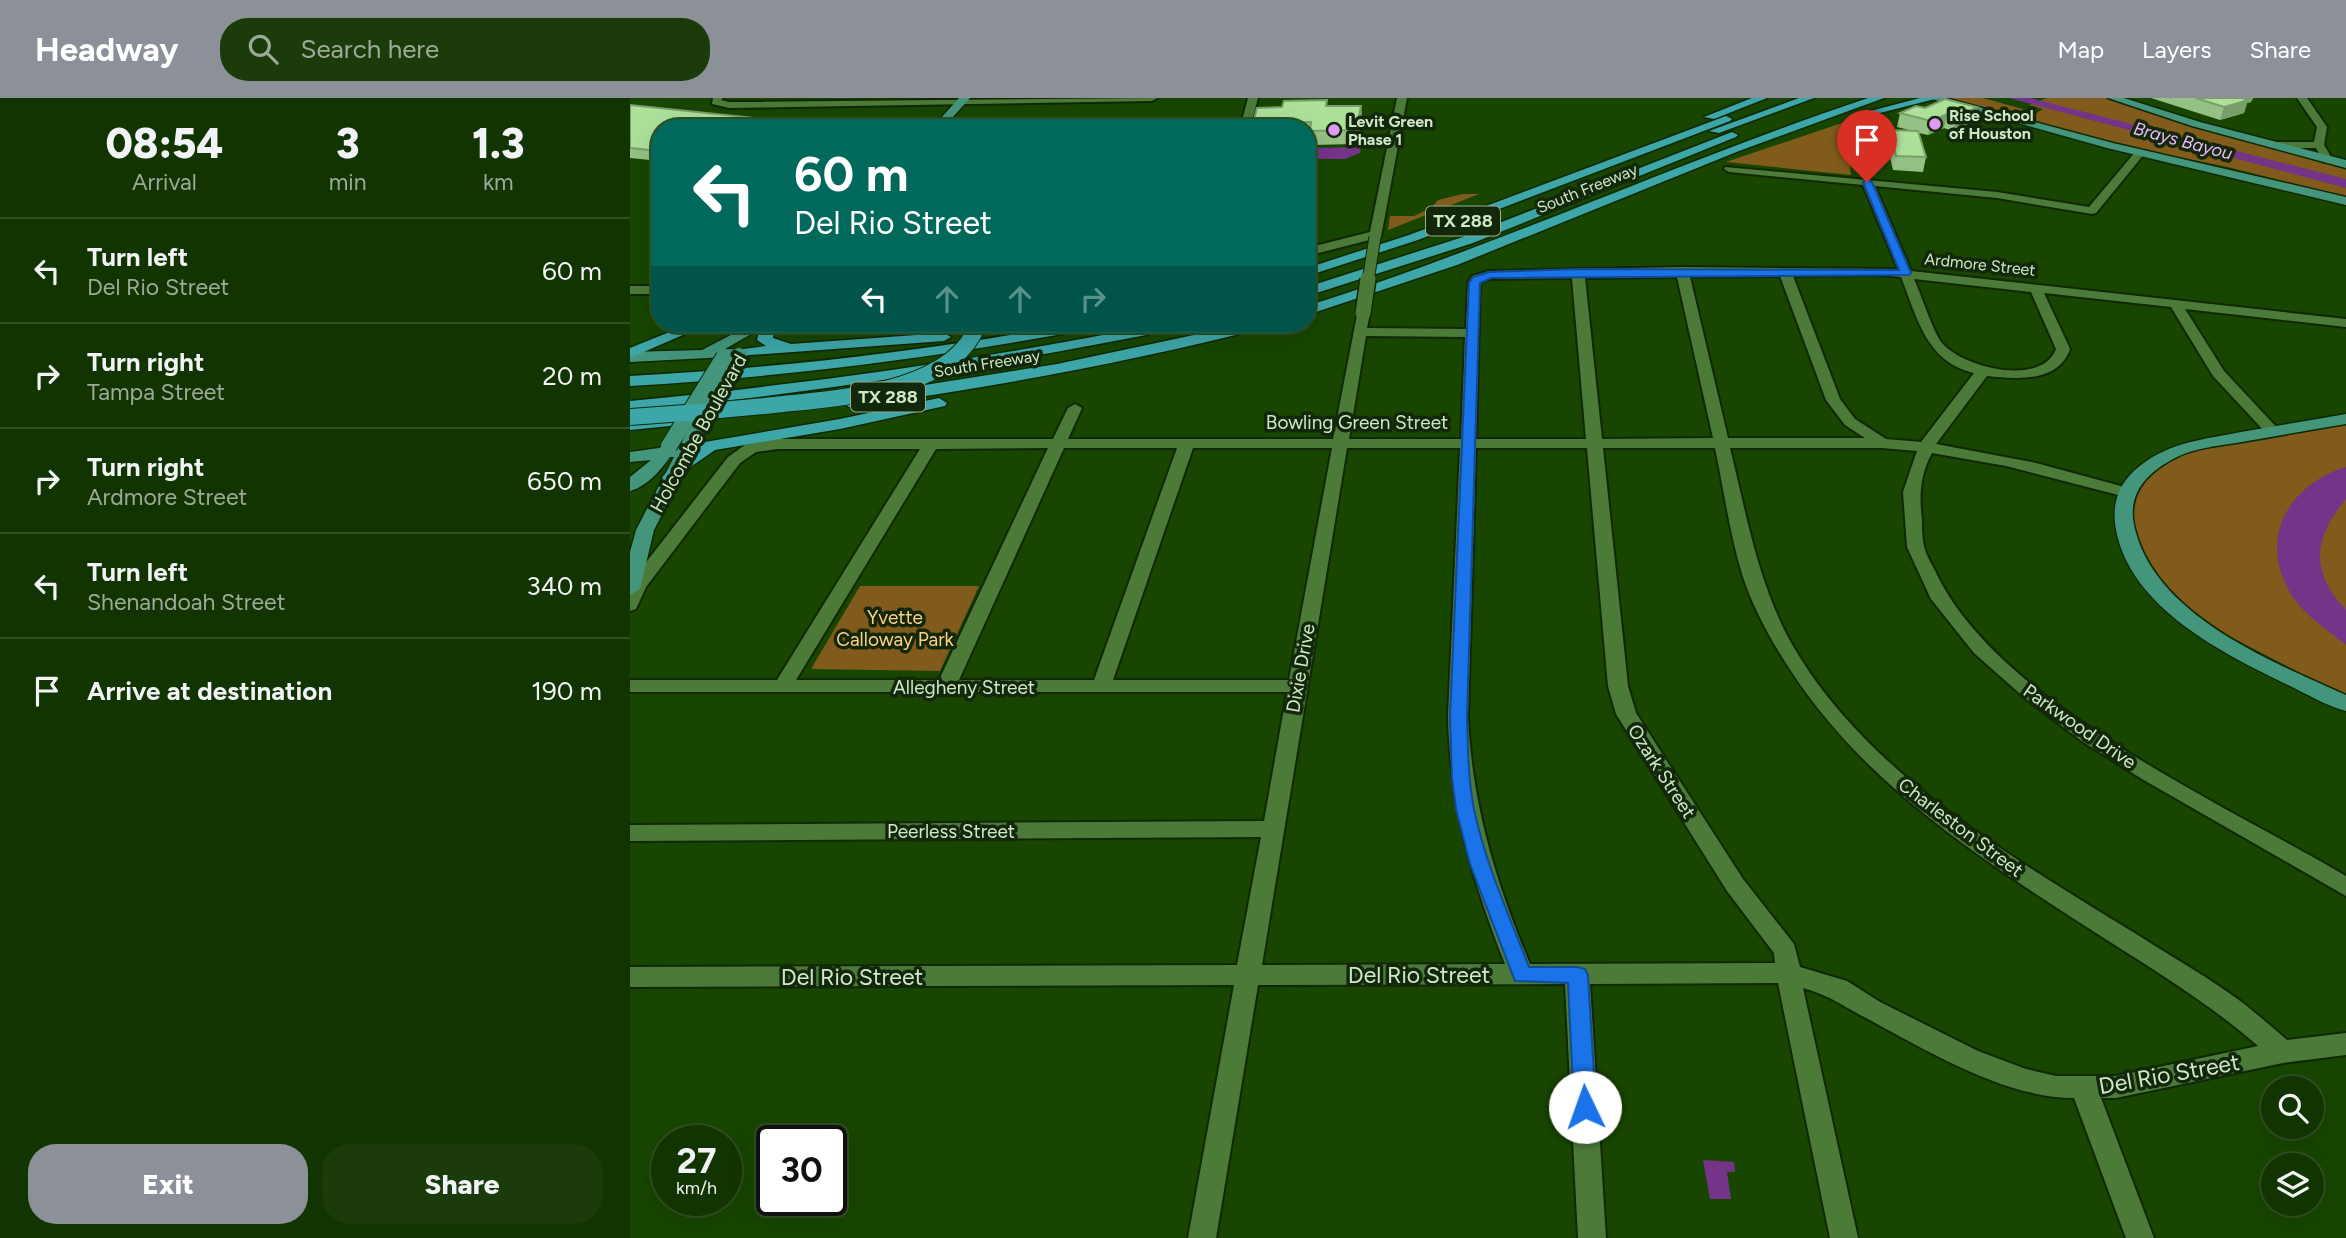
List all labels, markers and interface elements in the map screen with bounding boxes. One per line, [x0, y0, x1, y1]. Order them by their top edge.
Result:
search box [220, 18, 710, 81]
text: Headway [35, 30, 178, 69]
icon: search [244, 30, 282, 68]
text: Search here [300, 33, 439, 65]
text: Map [2057, 35, 2104, 64]
text: Layers [2142, 35, 2211, 64]
text: Share [2249, 35, 2311, 64]
place label: Rise School of Houston [1949, 106, 2034, 143]
pin [1837, 110, 1897, 182]
place label: Levit Green Phase 1 [1348, 112, 1433, 149]
marker: Rise School of Houston [1927, 116, 1943, 132]
water label: Brays Bayou [2131, 117, 2235, 165]
text: 08:54 [105, 118, 223, 169]
text: 3 [336, 118, 359, 169]
text: 1.3 [472, 118, 525, 169]
icon: arrive [1848, 121, 1886, 159]
marker: Levit Green Phase 1 [1326, 122, 1342, 138]
text: 60 m [794, 144, 909, 203]
icon: left [679, 147, 770, 238]
street label: South Freeway [1534, 159, 1641, 217]
text: Arrival [132, 168, 197, 196]
text: min [329, 168, 367, 196]
text: km [483, 168, 514, 196]
text: Del Rio Street [794, 204, 992, 242]
road number: TX 288 [1426, 207, 1500, 236]
text: Turn left [87, 241, 188, 273]
street label: Ardmore Street [1924, 249, 2036, 280]
icon: left [28, 252, 66, 290]
text: 60 m [542, 255, 602, 287]
text: Del Rio Street [87, 273, 229, 301]
icon: left [855, 280, 893, 318]
icon: ahead [928, 280, 966, 318]
icon: ahead [1001, 280, 1039, 318]
icon: right [1074, 280, 1112, 318]
text: Turn right [87, 346, 204, 378]
street label: South Freeway [933, 346, 1042, 381]
street label: Holcombe Boulevard [645, 350, 752, 516]
icon: right [28, 357, 66, 395]
text: 20 m [542, 360, 602, 392]
text: Tampa Street [87, 378, 225, 406]
road number: TX 288 [851, 382, 925, 412]
street label: Bowling Green Street [1266, 411, 1448, 434]
text: Turn right [87, 451, 204, 483]
icon: right [28, 462, 66, 500]
text: 650 m [527, 465, 602, 497]
text: Ardmore Street [87, 483, 247, 511]
text: Turn left [87, 556, 188, 588]
icon: left [28, 567, 66, 605]
text: 340 m [526, 570, 602, 602]
text: Shenandoah Street [87, 588, 285, 616]
park label: Yvette Calloway Park [836, 606, 955, 651]
street label: Dixie Drive [1281, 622, 1320, 714]
icon: arrive [28, 672, 66, 710]
text: Arrive at destination [87, 675, 332, 707]
text: 190 m [531, 675, 602, 707]
street label: Allegheny Street [893, 676, 1035, 699]
street label: Parkwood Drive [2019, 679, 2141, 774]
street label: Ozark Street [1623, 720, 1700, 823]
street label: Charleston Street [1894, 773, 2028, 882]
street label: Peerless Street [887, 820, 1015, 843]
street label: Del Rio Street [1348, 961, 1490, 989]
street label: Del Rio Street [781, 963, 923, 991]
street label: Del Rio Street [2097, 1048, 2241, 1100]
position arrow [1548, 1070, 1622, 1144]
map controls [2261, 1076, 2324, 1216]
button: search [2261, 1076, 2324, 1139]
speed limit sign: 30 [756, 1125, 847, 1216]
text: 27 [677, 1140, 716, 1182]
button: Exit [28, 1144, 308, 1224]
button: Share [322, 1144, 602, 1224]
button: layers [2261, 1153, 2324, 1216]
text: km/h [676, 1177, 717, 1199]

